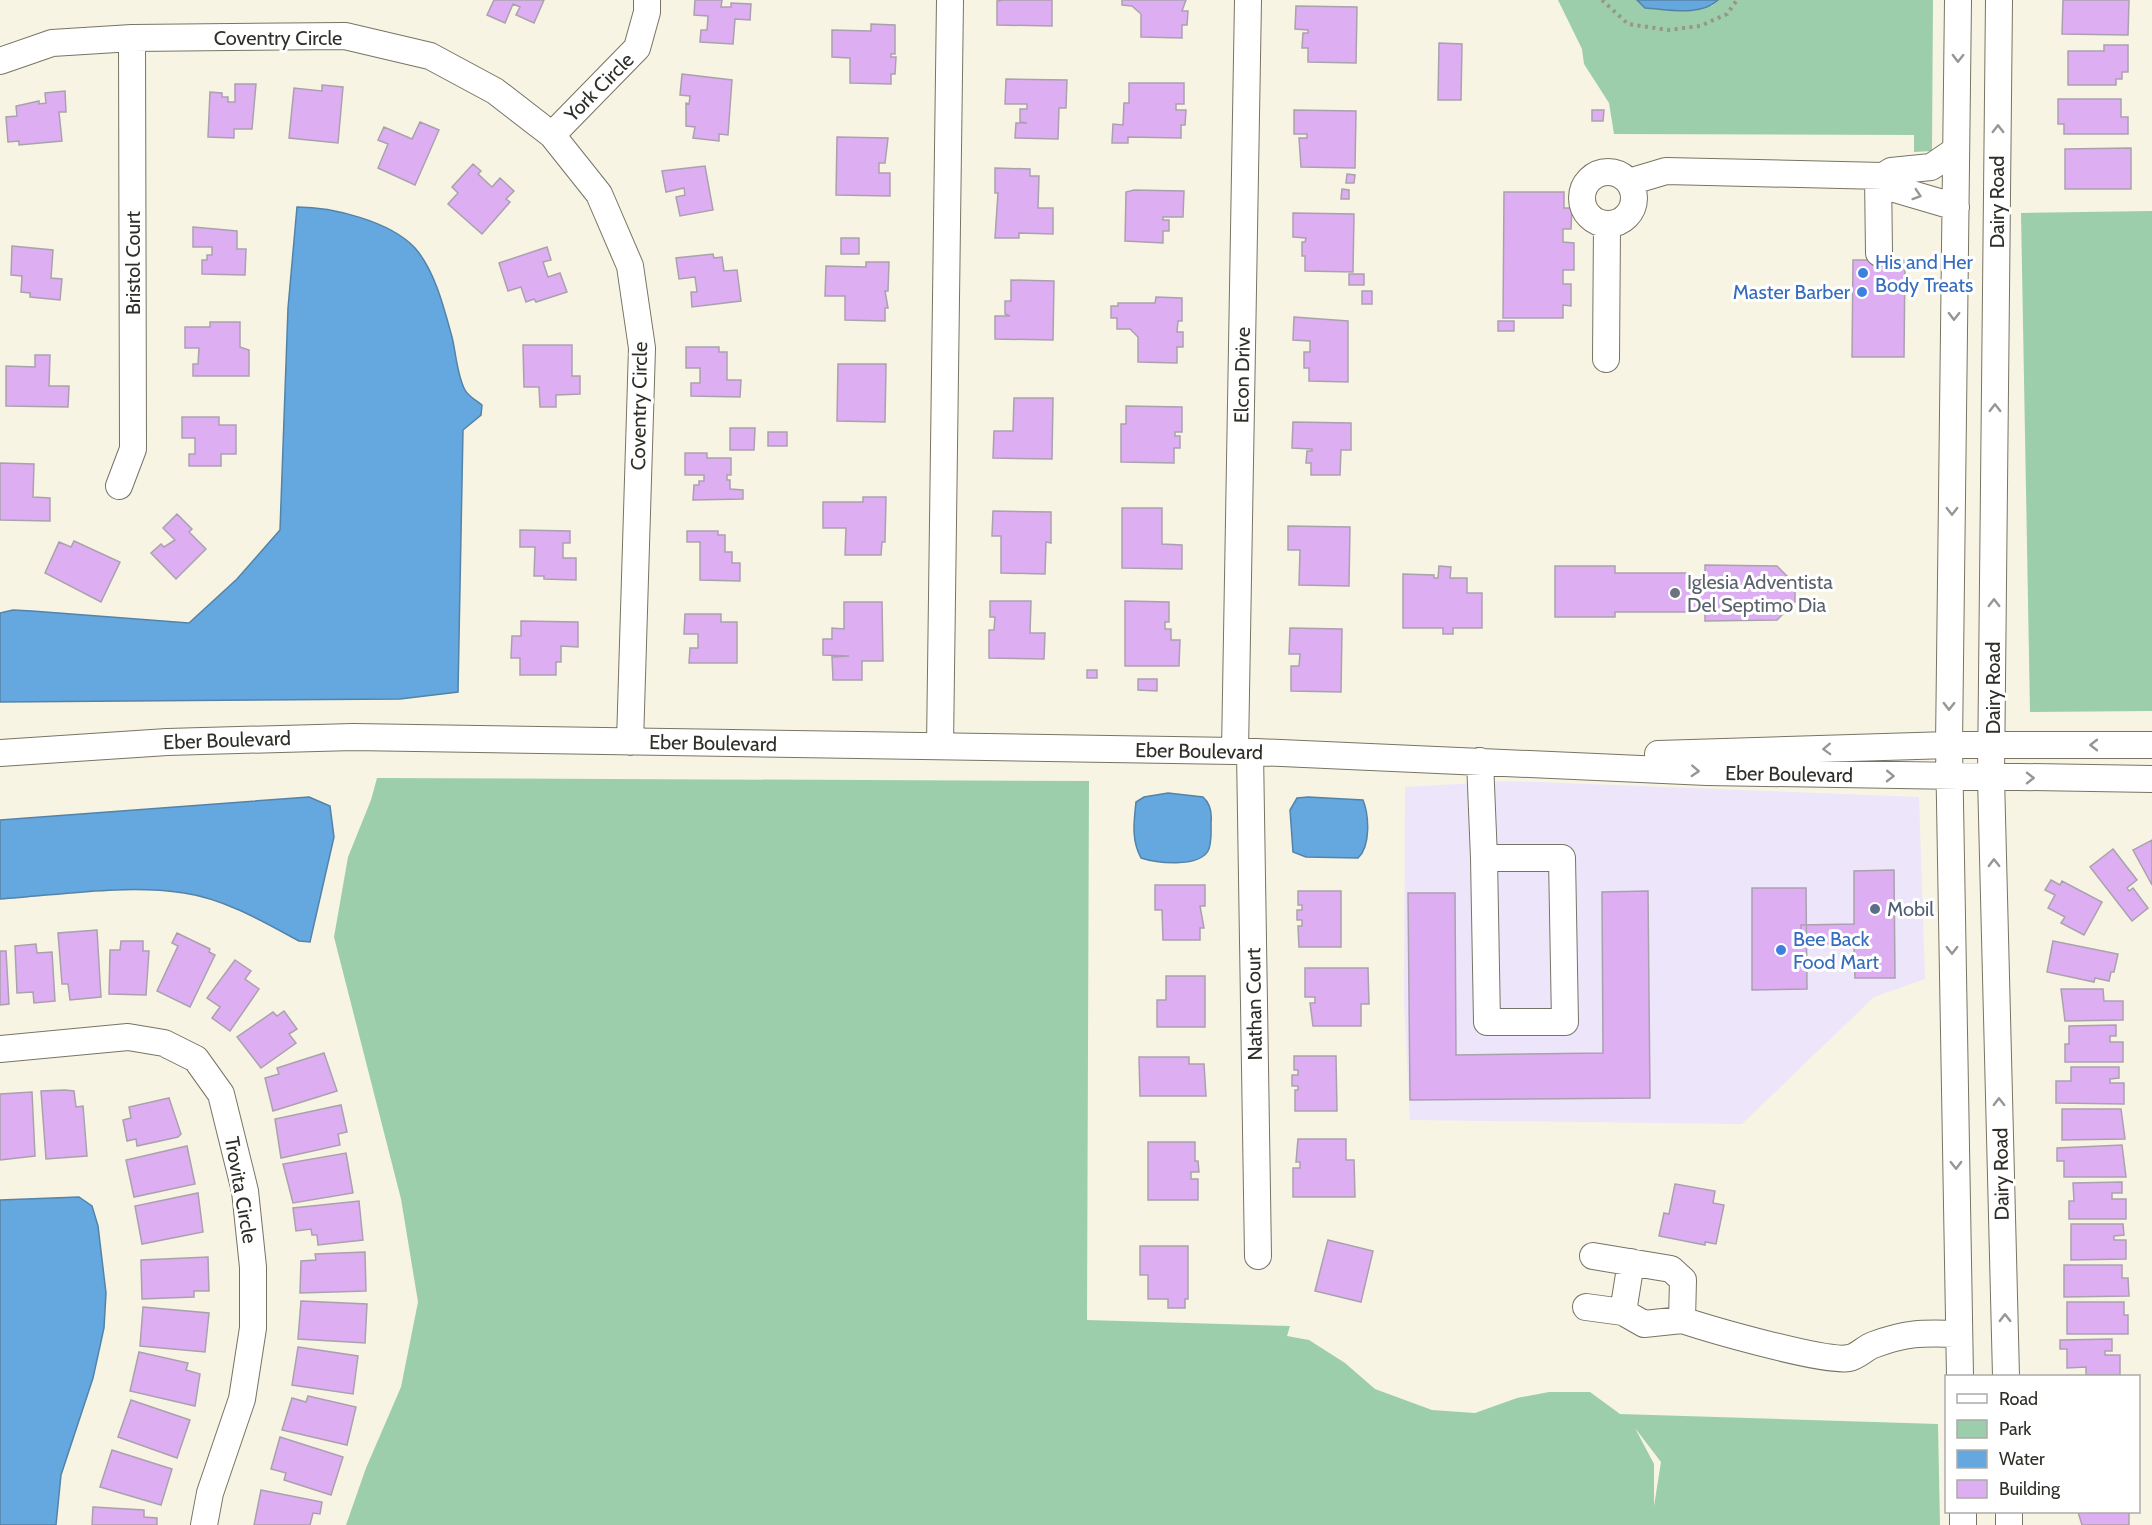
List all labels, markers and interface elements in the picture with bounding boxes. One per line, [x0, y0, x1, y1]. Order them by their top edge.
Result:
street label: Coventry Circle [214, 26, 342, 50]
street label: York Circle [559, 48, 638, 127]
one-way arrow [1951, 54, 1964, 63]
one-way arrow [1992, 125, 2004, 134]
street label: Dairy Road [1985, 156, 2009, 248]
one-way arrow [1911, 188, 1922, 200]
street label: Bristol Court [121, 211, 145, 315]
place label: His and Her Body Treats [1875, 250, 1973, 297]
marker: His and Her Body Treats [1856, 266, 1870, 280]
place label: Master Barber [1733, 280, 1851, 304]
marker: Master Barber [1855, 285, 1869, 299]
one-way arrow [1948, 312, 1960, 321]
street label: Elcon Drive [1229, 327, 1255, 423]
street label: Coventry Circle [626, 341, 652, 471]
one-way arrow [1989, 404, 2001, 413]
one-way arrow [1946, 507, 1958, 516]
place label: Iglesia Adventista Del Septimo Dia [1687, 570, 1833, 617]
marker: Iglesia Adventista Del Septimo Dia [1668, 586, 1682, 600]
one-way arrow [1988, 599, 2000, 608]
street label: Dairy Road [1981, 642, 2005, 734]
one-way arrow [1943, 702, 1955, 711]
street label: Eber Boulevard [163, 726, 291, 754]
street label: Eber Boulevard [649, 730, 777, 756]
street label: Eber Boulevard [1135, 738, 1263, 764]
one-way arrow [2089, 739, 2098, 751]
one-way arrow [1823, 743, 1832, 755]
street label: Eber Boulevard [1725, 761, 1853, 787]
one-way arrow [1691, 765, 1700, 778]
one-way arrow [1885, 770, 1894, 782]
one-way arrow [2026, 772, 2035, 784]
one-way arrow [1987, 859, 2000, 868]
place label: Mobil [1887, 897, 1934, 921]
marker: Mobil [1868, 902, 1882, 916]
place label: Bee Back Food Mart [1793, 927, 1879, 974]
marker: Bee Back Food Mart [1774, 943, 1788, 957]
one-way arrow [1946, 946, 1958, 955]
street label: Nathan Court [1241, 947, 1267, 1061]
one-way arrow [1993, 1098, 2006, 1107]
street label: Dairy Road [1988, 1128, 2014, 1220]
street label: Trovita Circle [220, 1135, 262, 1245]
one-way arrow [1949, 1161, 1962, 1170]
one-way arrow [1998, 1314, 2011, 1323]
legend [1945, 1375, 2140, 1513]
text: Road [1999, 1388, 2038, 1410]
text: Park [1999, 1418, 2032, 1440]
text: Water [1999, 1448, 2045, 1470]
text: Building [1999, 1478, 2061, 1500]

